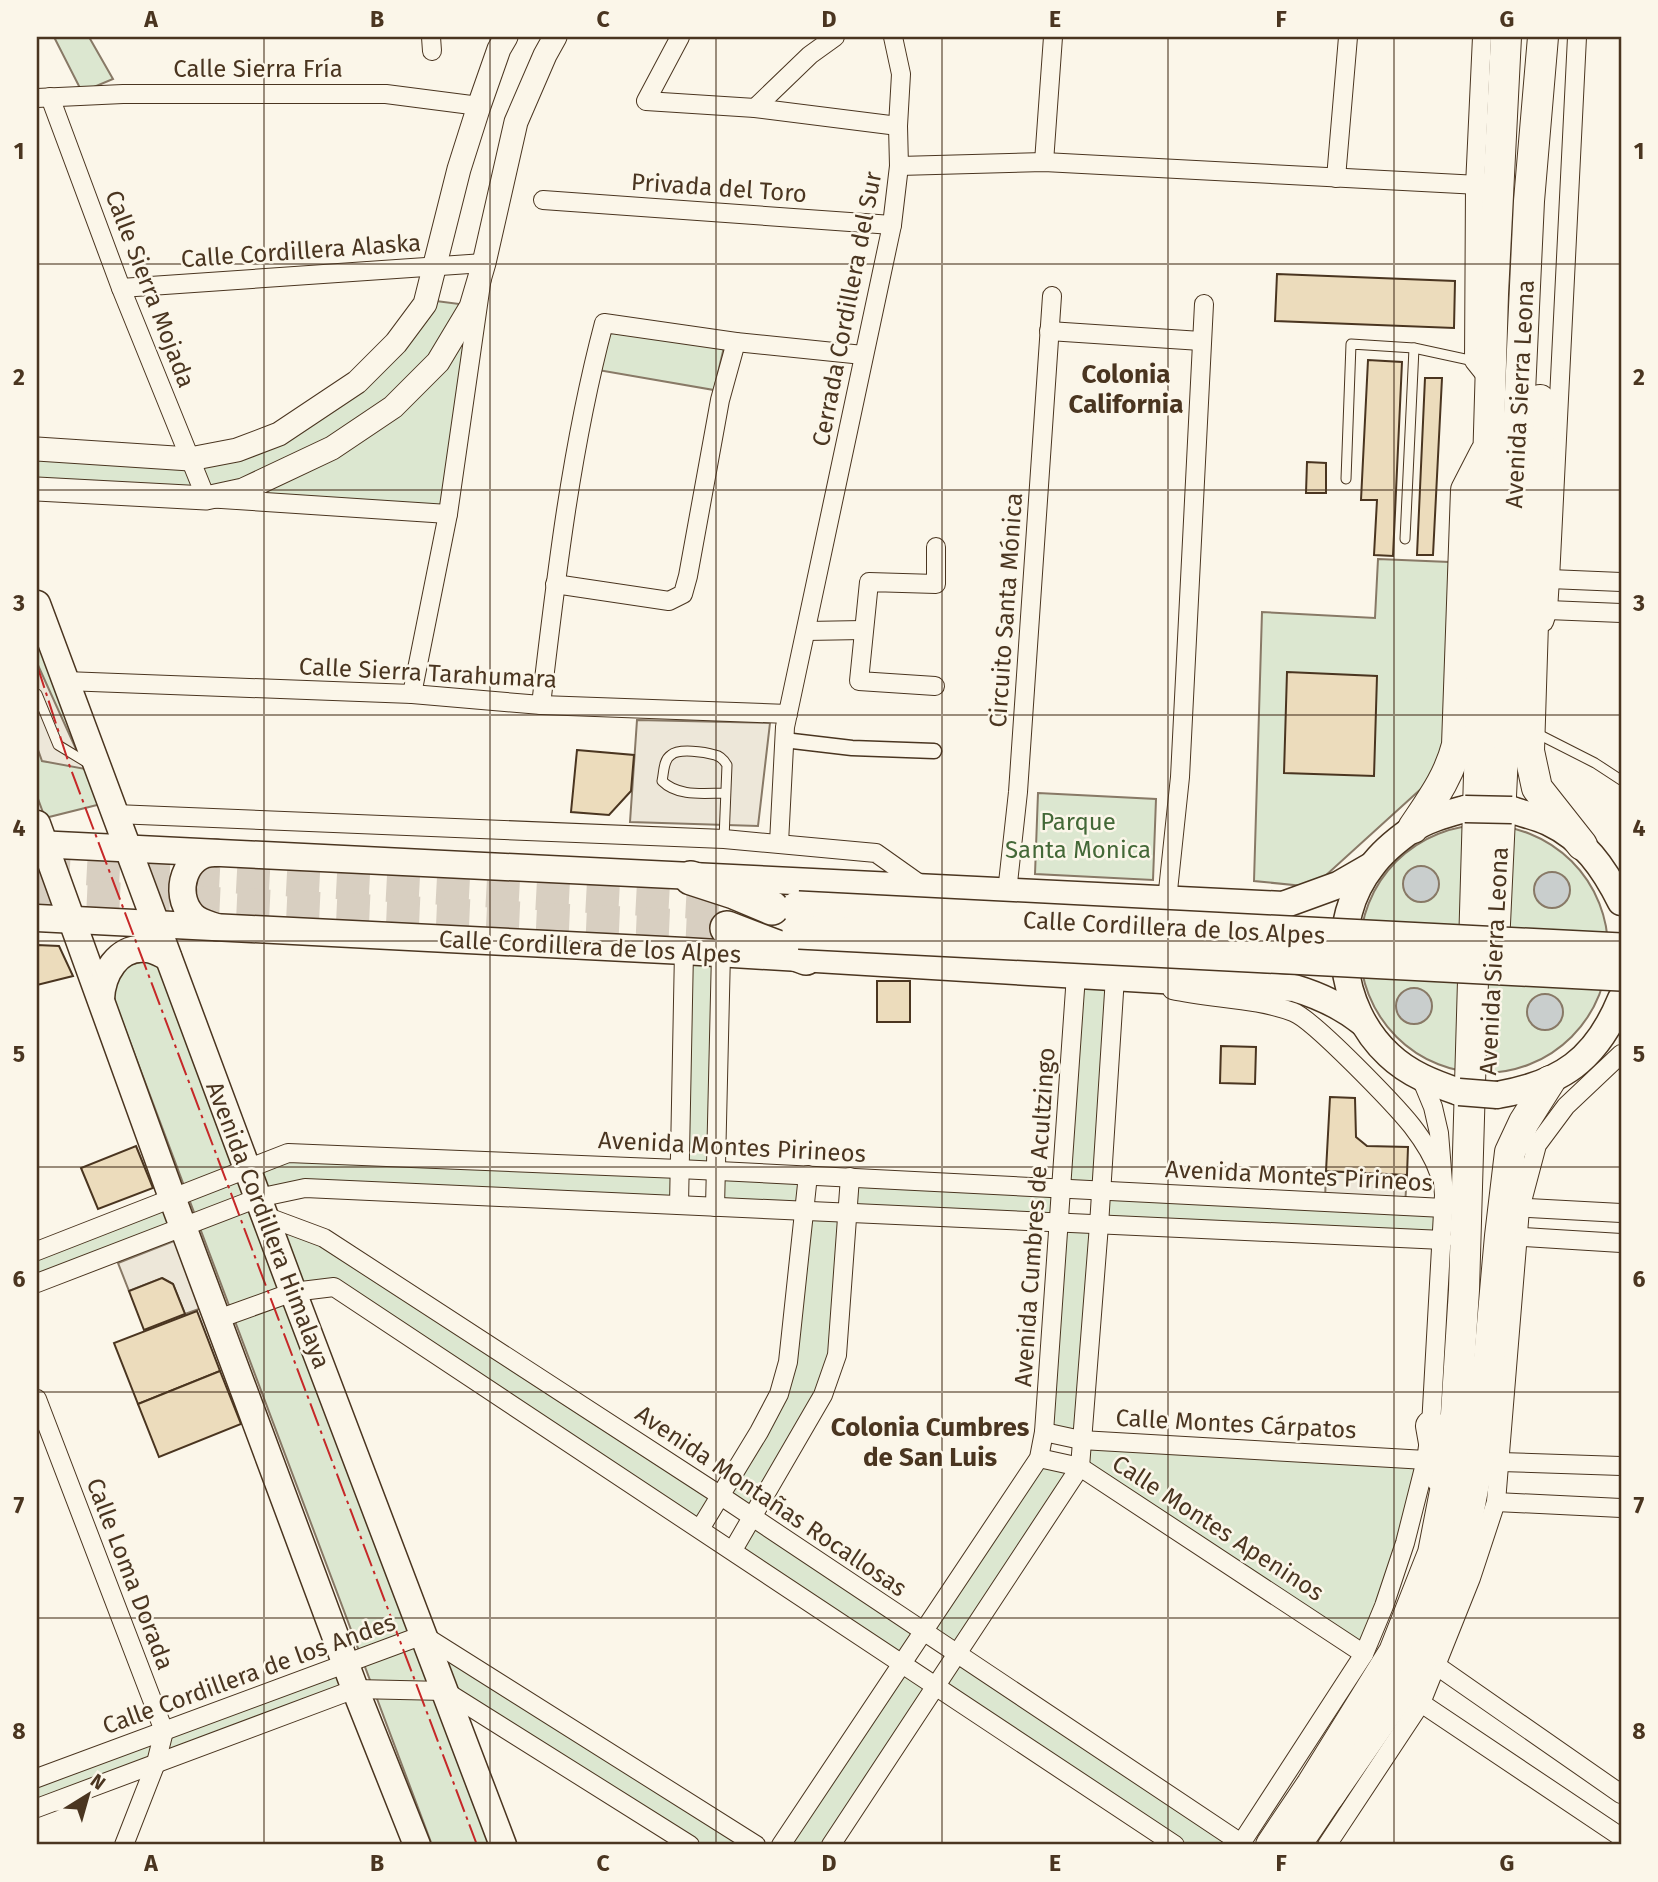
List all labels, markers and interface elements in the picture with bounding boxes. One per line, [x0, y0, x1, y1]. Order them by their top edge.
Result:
text: A [143, 5, 158, 33]
text: B [370, 5, 384, 33]
text: C [596, 5, 610, 33]
text: D [822, 5, 837, 33]
text: E [1049, 5, 1061, 33]
text: F [1275, 5, 1287, 33]
text: G [1500, 5, 1514, 33]
street label: Calle Sierra Fría [173, 55, 343, 83]
text: 1 [14, 137, 24, 165]
text: 1 [1634, 137, 1644, 165]
street label: Privada del Toro [630, 168, 808, 208]
street label: Cerrada Cordillera del Sur [807, 169, 888, 449]
street label: Calle Sierra Mojada [99, 186, 201, 392]
street label: Calle Cordillera Alaska [180, 229, 422, 273]
street label: Avenida Sierra Leona [1500, 279, 1540, 509]
district label: Colonia California [1069, 359, 1183, 420]
text: 2 [13, 363, 25, 391]
text: 2 [1633, 363, 1645, 391]
street label: Circuito Santa Mónica [984, 492, 1028, 728]
text: 3 [12, 589, 25, 617]
text: 3 [1632, 589, 1645, 617]
street label: Calle Sierra Tarahumara [298, 652, 558, 694]
park label: Parque Santa Monica [1005, 808, 1151, 864]
text: 4 [13, 814, 26, 842]
text: 4 [1633, 814, 1646, 842]
street label: Avenida Sierra Leona [1474, 846, 1514, 1076]
street label: Calle Cordillera de los Alpes [1022, 906, 1326, 950]
street label: Calle Cordillera de los Alpes [438, 925, 742, 969]
text: 5 [13, 1040, 25, 1068]
text: 5 [1633, 1040, 1645, 1068]
street label: Avenida Cumbres de Acultzingo [1009, 1046, 1061, 1388]
street label: Avenida Cordillera Himalaya [200, 1078, 336, 1372]
street label: Avenida Montes Pirineos [597, 1126, 867, 1168]
street label: Avenida Montes Pirineos [1164, 1155, 1434, 1197]
text: 6 [13, 1265, 26, 1293]
text: 6 [1633, 1265, 1646, 1293]
street label: Avenida Montañas Rocallosas [630, 1400, 912, 1602]
street label: Calle Montes Cárpatos [1115, 1404, 1357, 1444]
district label: Colonia Cumbres de San Luis [831, 1412, 1030, 1473]
street label: Calle Montes Apeninos [1107, 1449, 1329, 1607]
street label: Calle Loma Dorada [81, 1474, 179, 1674]
text: 7 [14, 1491, 25, 1519]
text: 7 [1634, 1491, 1645, 1519]
street label: Calle Cordillera de los Andes [99, 1608, 399, 1740]
text: 8 [12, 1717, 26, 1745]
text: 8 [1632, 1717, 1646, 1745]
north arrow [52, 1759, 122, 1829]
text: N [86, 1769, 110, 1795]
text: A [143, 1849, 158, 1877]
text: B [370, 1849, 384, 1877]
text: C [596, 1849, 610, 1877]
text: D [822, 1849, 837, 1877]
text: E [1049, 1849, 1061, 1877]
text: F [1275, 1849, 1287, 1877]
text: G [1500, 1849, 1514, 1877]

